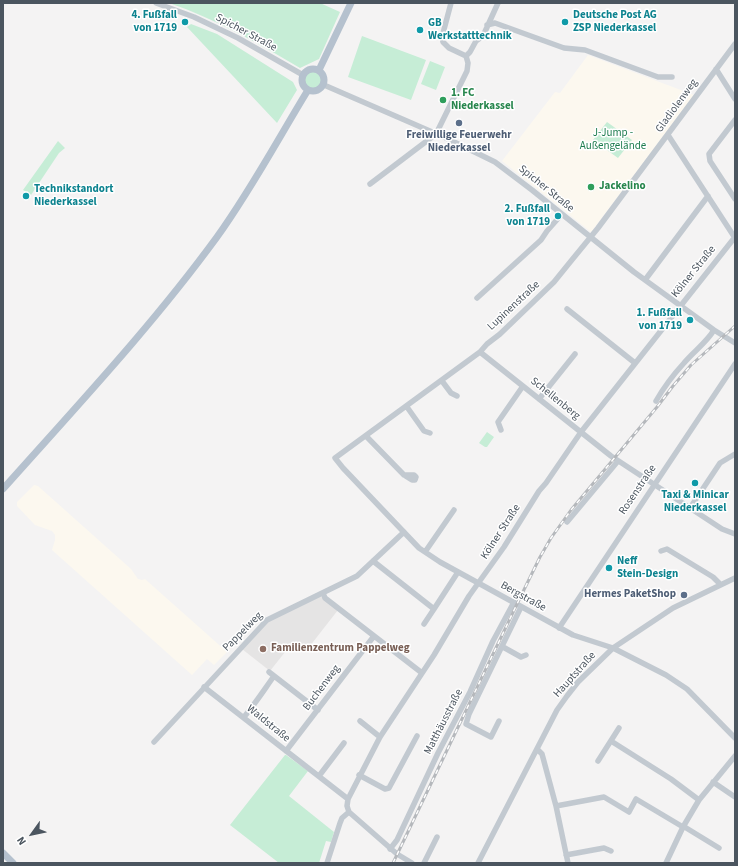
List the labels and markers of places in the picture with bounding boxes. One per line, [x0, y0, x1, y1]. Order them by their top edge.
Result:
place label: 4. Fußfall von 1719 [131, 9, 177, 35]
place label: Deutsche Post AG ZSP Niederkassel [573, 9, 657, 35]
marker: 4. Fußfall von 1719 [180, 17, 190, 27]
place label: GB Werkstatttechnik [428, 17, 512, 43]
marker: Deutsche Post AG ZSP Niederkassel [560, 17, 570, 27]
marker: GB Werkstatttechnik [415, 25, 425, 35]
place label: 1. FC Niederkassel [451, 87, 514, 113]
marker: 1. FC Niederkassel [438, 95, 448, 105]
marker: Freiwillige Feuerwehr Niederkassel [454, 118, 464, 128]
place label: Freiwillige Feuerwehr Niederkassel [406, 129, 512, 155]
place label: Jackelino [599, 180, 646, 194]
marker: Jackelino [586, 182, 596, 192]
place label: Technikstandort Niederkassel [34, 183, 113, 209]
marker: Technikstandort Niederkassel [21, 191, 31, 201]
place label: 2. Fußfall von 1719 [504, 203, 550, 229]
marker: 2. Fußfall von 1719 [553, 211, 563, 221]
place label: 1. Fußfall von 1719 [636, 307, 682, 333]
marker: 1. Fußfall von 1719 [685, 315, 695, 325]
marker: Taxi & Minicar Niederkassel [690, 478, 700, 488]
place label: Taxi & Minicar Niederkassel [661, 489, 729, 515]
place label: Neff Stein-Design [617, 555, 678, 581]
marker: Neff Stein-Design [604, 563, 614, 573]
place label: Hermes PaketShop [584, 588, 676, 602]
marker: Hermes PaketShop [679, 590, 689, 600]
place label: Familienzentrum Pappelweg [271, 642, 410, 656]
marker: Familienzentrum Pappelweg [258, 644, 268, 654]

